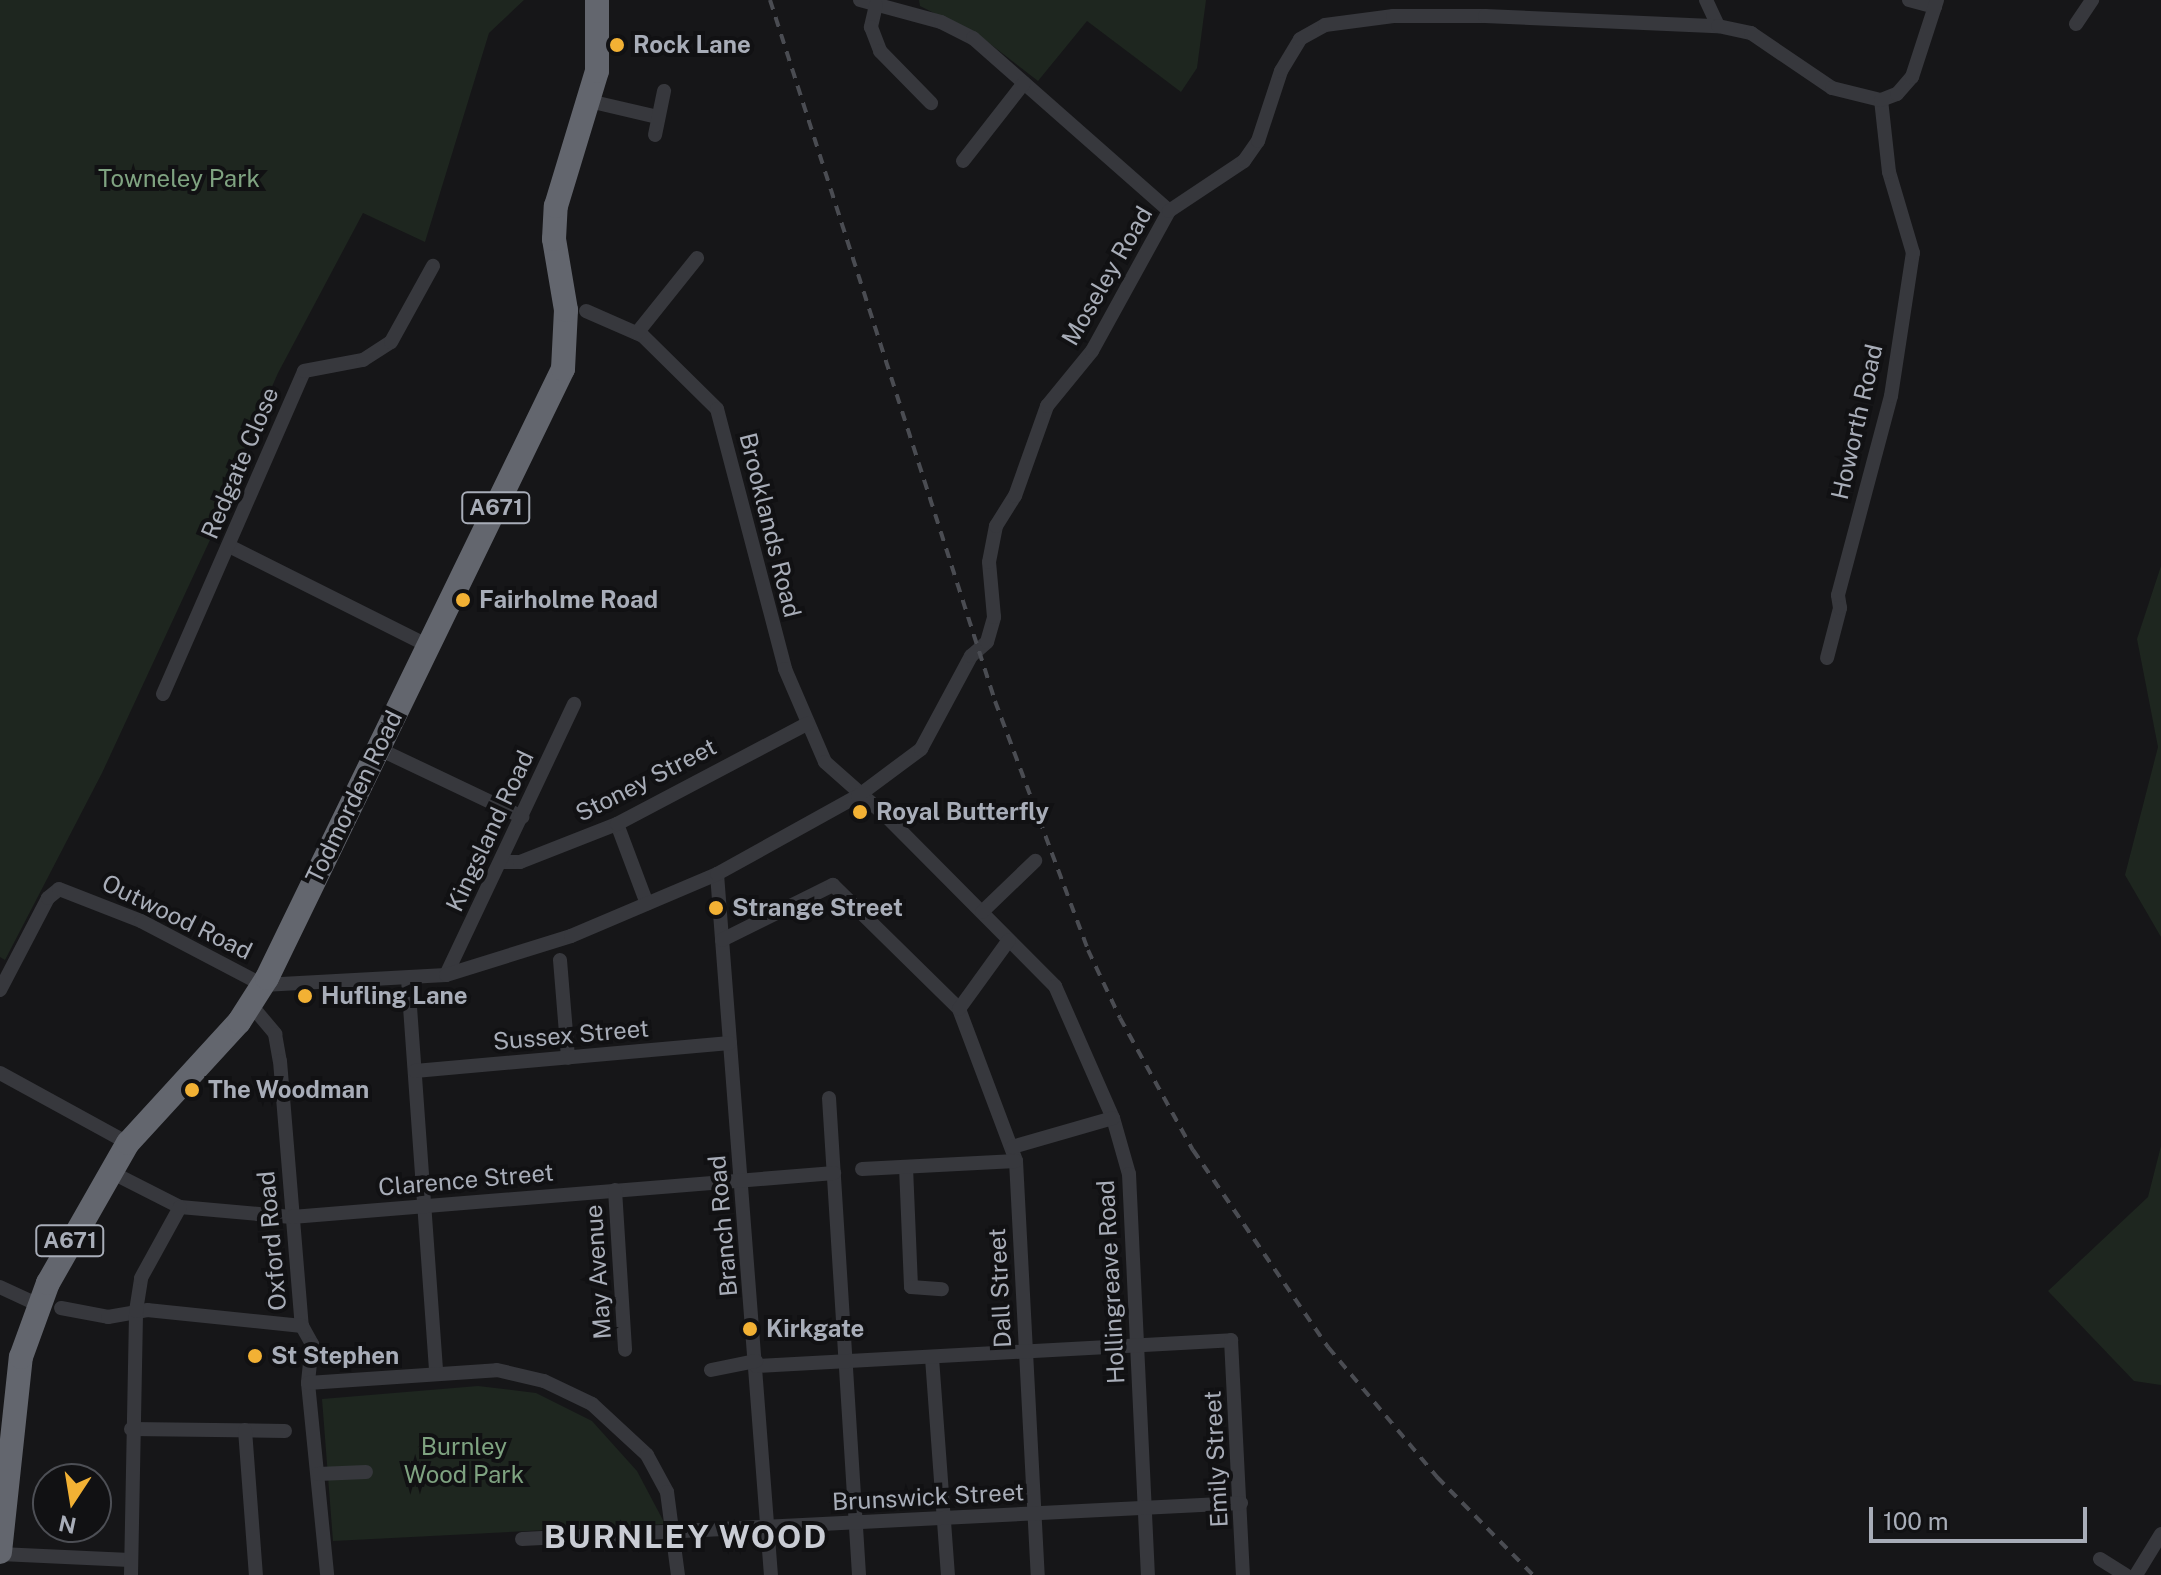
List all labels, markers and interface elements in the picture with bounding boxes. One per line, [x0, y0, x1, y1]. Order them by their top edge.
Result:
place label: Rock Lane [633, 31, 751, 59]
marker: Rock Lane [608, 36, 626, 54]
park label: Towneley Park [98, 165, 260, 193]
street label: Moseley Road [1056, 201, 1158, 351]
street label: Howorth Road [1825, 342, 1889, 502]
street label: Redgate Close [195, 383, 285, 543]
street label: Brooklands Road [733, 430, 807, 620]
road number: A671 [460, 490, 532, 526]
place label: Fairholme Road [479, 586, 658, 614]
marker: Fairholme Road [454, 591, 472, 609]
street label: Todmorden Road [300, 706, 408, 888]
street label: Stoney Street [571, 732, 721, 828]
street label: Kingsland Road [440, 746, 540, 916]
place label: Royal Butterfly [876, 798, 1049, 826]
marker: Royal Butterfly [851, 803, 869, 821]
street label: Outwood Road [97, 868, 257, 966]
place label: Strange Street [732, 894, 903, 922]
marker: Strange Street [707, 899, 725, 917]
place label: Hufling Lane [321, 982, 468, 1010]
marker: Hufling Lane [296, 987, 314, 1005]
street label: Sussex Street [492, 1014, 650, 1056]
place label: The Woodman [208, 1076, 370, 1104]
marker: The Woodman [183, 1081, 201, 1099]
street label: Branch Road [702, 1154, 744, 1298]
street label: Clarence Street [377, 1158, 555, 1202]
street label: Oxford Road [252, 1170, 292, 1312]
street label: Hollingreave Road [1091, 1179, 1131, 1385]
street label: May Avenue [579, 1204, 617, 1340]
road number: A671 [34, 1223, 106, 1259]
street label: Dall Street [982, 1227, 1018, 1349]
place label: Kirkgate [766, 1315, 864, 1343]
marker: Kirkgate [741, 1320, 759, 1338]
place label: St Stephen [271, 1342, 399, 1370]
marker: St Stephen [246, 1347, 264, 1365]
street label: Emily Street [1198, 1390, 1234, 1528]
park label: Burnley Wood Park [404, 1433, 524, 1489]
north arrow [32, 1463, 112, 1543]
street label: Brunswick Street [831, 1478, 1025, 1516]
scale bar [1873, 1491, 2091, 1541]
text: 100 m [1883, 1507, 1949, 1535]
text: N [56, 1510, 79, 1539]
district label: BURNLEY WOOD [543, 1518, 829, 1556]

